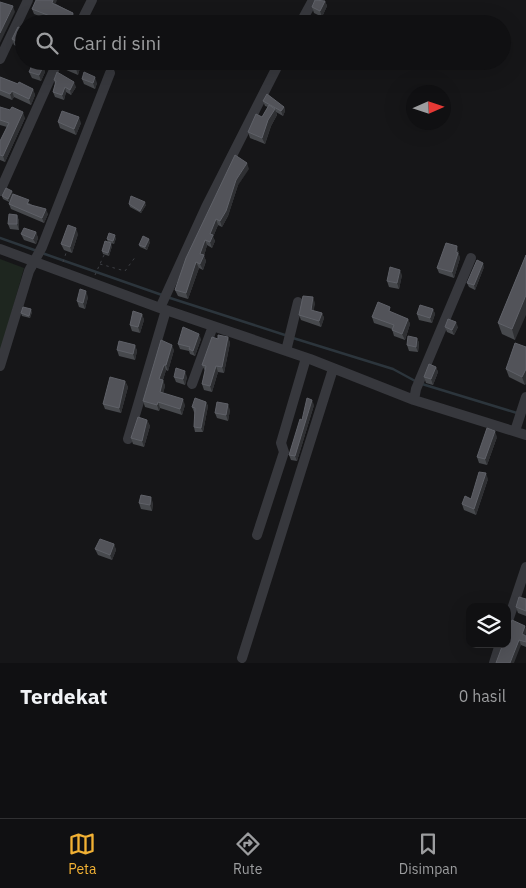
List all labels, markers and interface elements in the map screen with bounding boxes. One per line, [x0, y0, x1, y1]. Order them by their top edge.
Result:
search box [15, 15, 511, 70]
icon: search [33, 29, 61, 57]
text: Cari di sini [73, 31, 161, 55]
north arrow [406, 85, 451, 130]
map controls [466, 603, 511, 648]
button: layers [466, 603, 511, 648]
text: Terdekat [20, 682, 108, 710]
text: 0 hasil [459, 686, 506, 706]
tab: Peta [68, 830, 96, 878]
tab: Rute [233, 830, 262, 878]
tab: Disimpan [399, 830, 458, 878]

